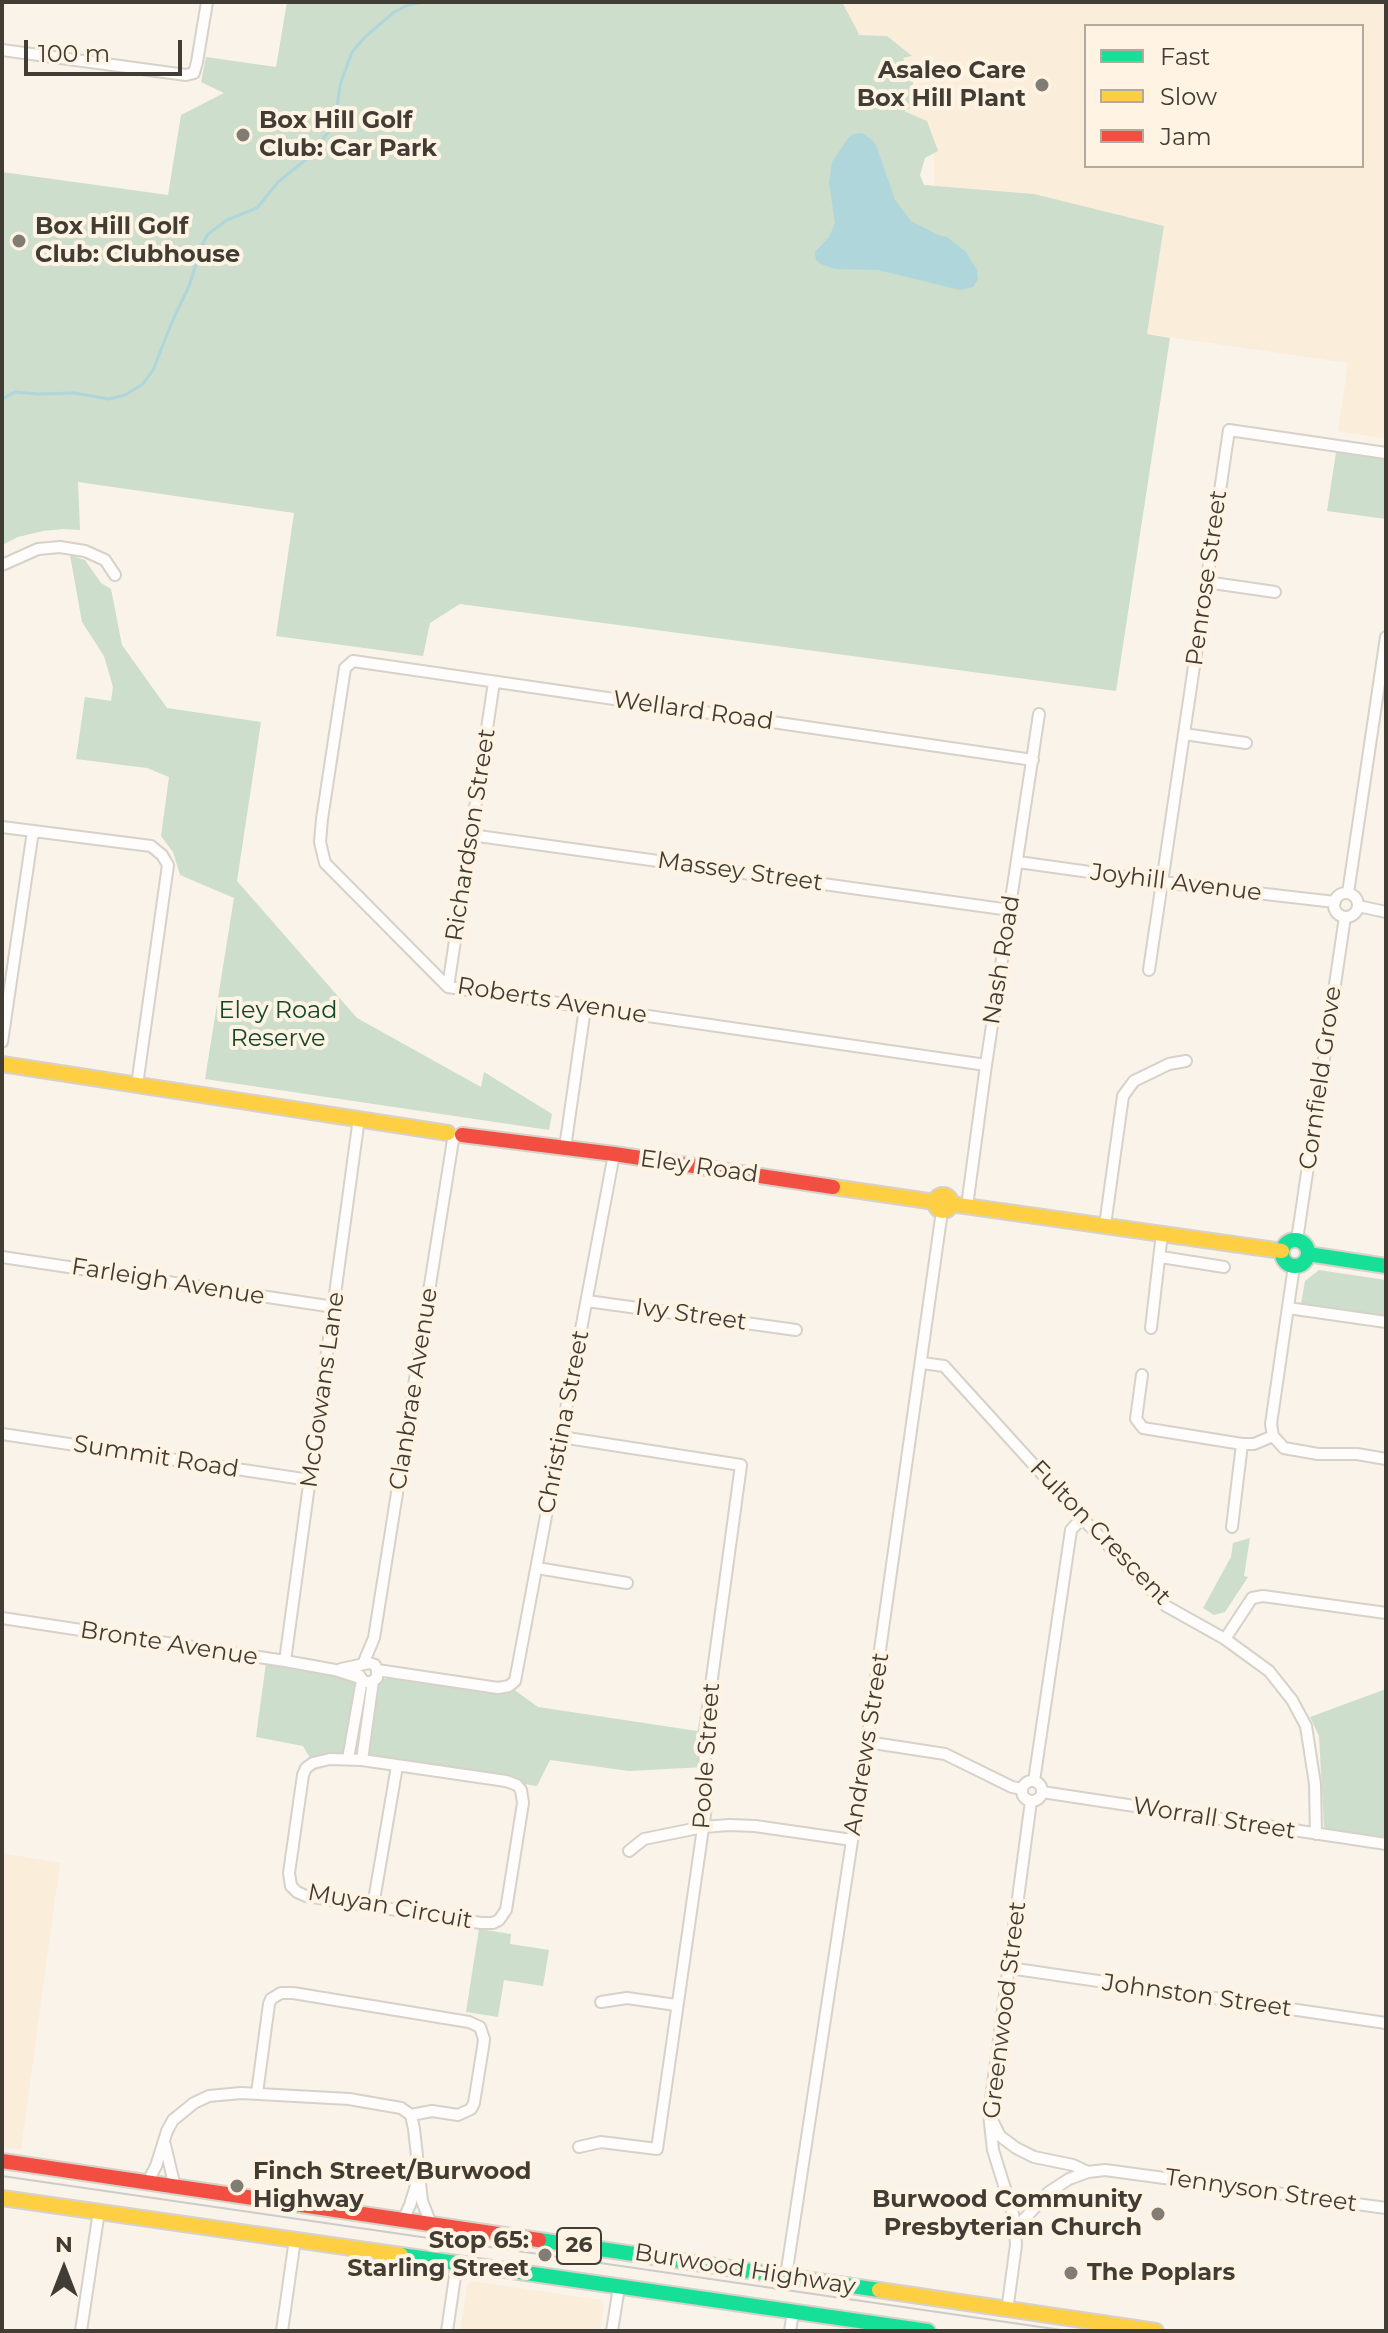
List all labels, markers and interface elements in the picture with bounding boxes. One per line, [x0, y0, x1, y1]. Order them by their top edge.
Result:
scale bar [28, 24, 186, 74]
legend [1084, 24, 1364, 168]
text: 100 m [38, 39, 110, 68]
text: Fast [1160, 42, 1210, 71]
place label: Asaleo Care Box Hill Plant [857, 57, 1026, 113]
marker: Asaleo Care Box Hill Plant [1033, 76, 1051, 94]
text: Slow [1160, 82, 1217, 111]
place label: Box Hill Golf Club: Car Park [259, 107, 437, 163]
text: Jam [1160, 122, 1212, 151]
marker: Box Hill Golf Club: Car Park [234, 126, 252, 144]
place label: Box Hill Golf Club: Clubhouse [35, 213, 240, 269]
marker: Box Hill Golf Club: Clubhouse [10, 232, 28, 250]
street label: Penrose Street [1180, 488, 1234, 668]
street label: Wellard Road [611, 685, 775, 737]
street label: Richardson Street [440, 727, 502, 943]
street label: Massey Street [655, 846, 825, 898]
street label: Joyhill Avenue [1089, 858, 1263, 908]
street label: Nash Road [978, 893, 1026, 1027]
street label: Roberts Avenue [455, 972, 649, 1030]
street label: Cornfield Grove [1294, 984, 1348, 1172]
park label: Eley Road Reserve [219, 997, 337, 1053]
street label: Eley Road [638, 1144, 760, 1190]
street label: Farleigh Avenue [69, 1253, 267, 1311]
street label: Clanbrae Avenue [384, 1286, 444, 1492]
street label: McGowans Lane [295, 1290, 351, 1490]
street label: Ivy Street [634, 1293, 748, 1337]
street label: Christina Street [532, 1328, 596, 1516]
street label: Summit Road [71, 1430, 241, 1484]
street label: Fulton Crescent [1024, 1455, 1176, 1611]
street label: Bronte Avenue [78, 1616, 260, 1672]
street label: Andrews Street [838, 1650, 896, 1838]
street label: Poole Street [688, 1682, 726, 1830]
street label: Worrall Street [1131, 1792, 1297, 1846]
street label: Muyan Circuit [305, 1878, 475, 1936]
street label: Greenwood Street [977, 1900, 1033, 2120]
street label: Johnston Street [1101, 1968, 1293, 2024]
place label: Finch Street/Burwood Highway [253, 2158, 531, 2214]
street label: Tennyson Street [1163, 2163, 1359, 2219]
marker: Finch Street/Burwood Highway [228, 2177, 246, 2195]
place label: Burwood Community Presbyterian Church [872, 2186, 1142, 2242]
marker: Burwood Community Presbyterian Church [1149, 2205, 1167, 2223]
place label: Stop 65: Starling Street [347, 2227, 529, 2283]
road number: 26 [557, 2228, 601, 2264]
north arrow [24, 2229, 104, 2309]
text: N [55, 2231, 73, 2258]
street label: Burwood Highway [632, 2238, 858, 2302]
marker: Stop 65: Starling Street [536, 2246, 554, 2264]
place label: The Poplars [1087, 2259, 1235, 2287]
marker: The Poplars [1062, 2264, 1080, 2282]

